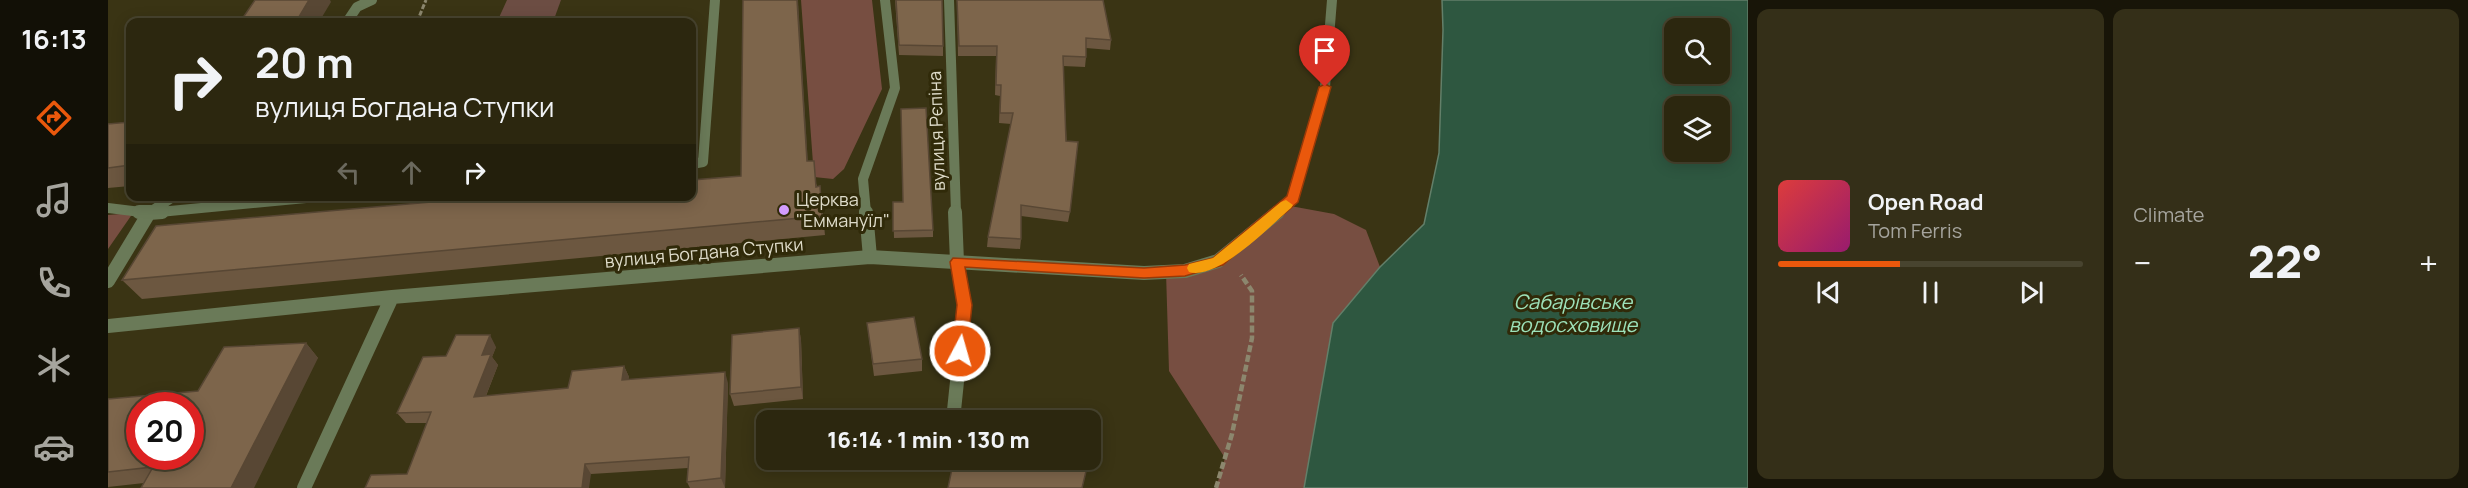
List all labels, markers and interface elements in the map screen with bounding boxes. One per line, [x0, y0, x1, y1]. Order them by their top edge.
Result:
map controls [1664, 18, 1730, 162]
button: search [1664, 18, 1730, 84]
text: 16:13 [21, 20, 87, 57]
pin [1299, 25, 1350, 87]
text: 20 m [255, 33, 354, 91]
icon: arrive [1308, 34, 1341, 67]
icon: right [156, 42, 234, 120]
street label: вулиця Рєпіна [922, 71, 950, 191]
text: вулиця Богдана Ступки [255, 88, 554, 125]
button: layers [1664, 96, 1730, 162]
icon: directions [33, 97, 75, 139]
icon: left [332, 156, 365, 189]
icon: ahead [395, 156, 428, 189]
icon: right [458, 156, 491, 189]
icon: music [33, 179, 75, 221]
place label: Церква "Еммануїл" [796, 187, 890, 232]
text: Open Road [1868, 187, 1983, 217]
text: Climate [2134, 201, 2205, 228]
marker: Церква "Еммануїл" [777, 203, 791, 217]
text: Tom Ferris [1868, 217, 1962, 244]
text: 22° [2248, 230, 2322, 292]
street label: вулиця Богдана Ступки [603, 231, 804, 273]
text: − [2134, 240, 2151, 285]
text: + [2419, 240, 2438, 285]
icon: phone [33, 262, 75, 304]
icon: previous [1812, 276, 1845, 309]
icon: pause [1914, 276, 1947, 309]
icon: next [2015, 276, 2048, 309]
water label: Сабарівське водосховище [1509, 288, 1639, 338]
position arrow [928, 319, 992, 383]
icon: climate [33, 344, 75, 386]
speed limit sign: 20 [126, 392, 204, 470]
text: 16:14 · 1 min · 130 m [827, 425, 1030, 455]
icon: car [33, 426, 75, 468]

